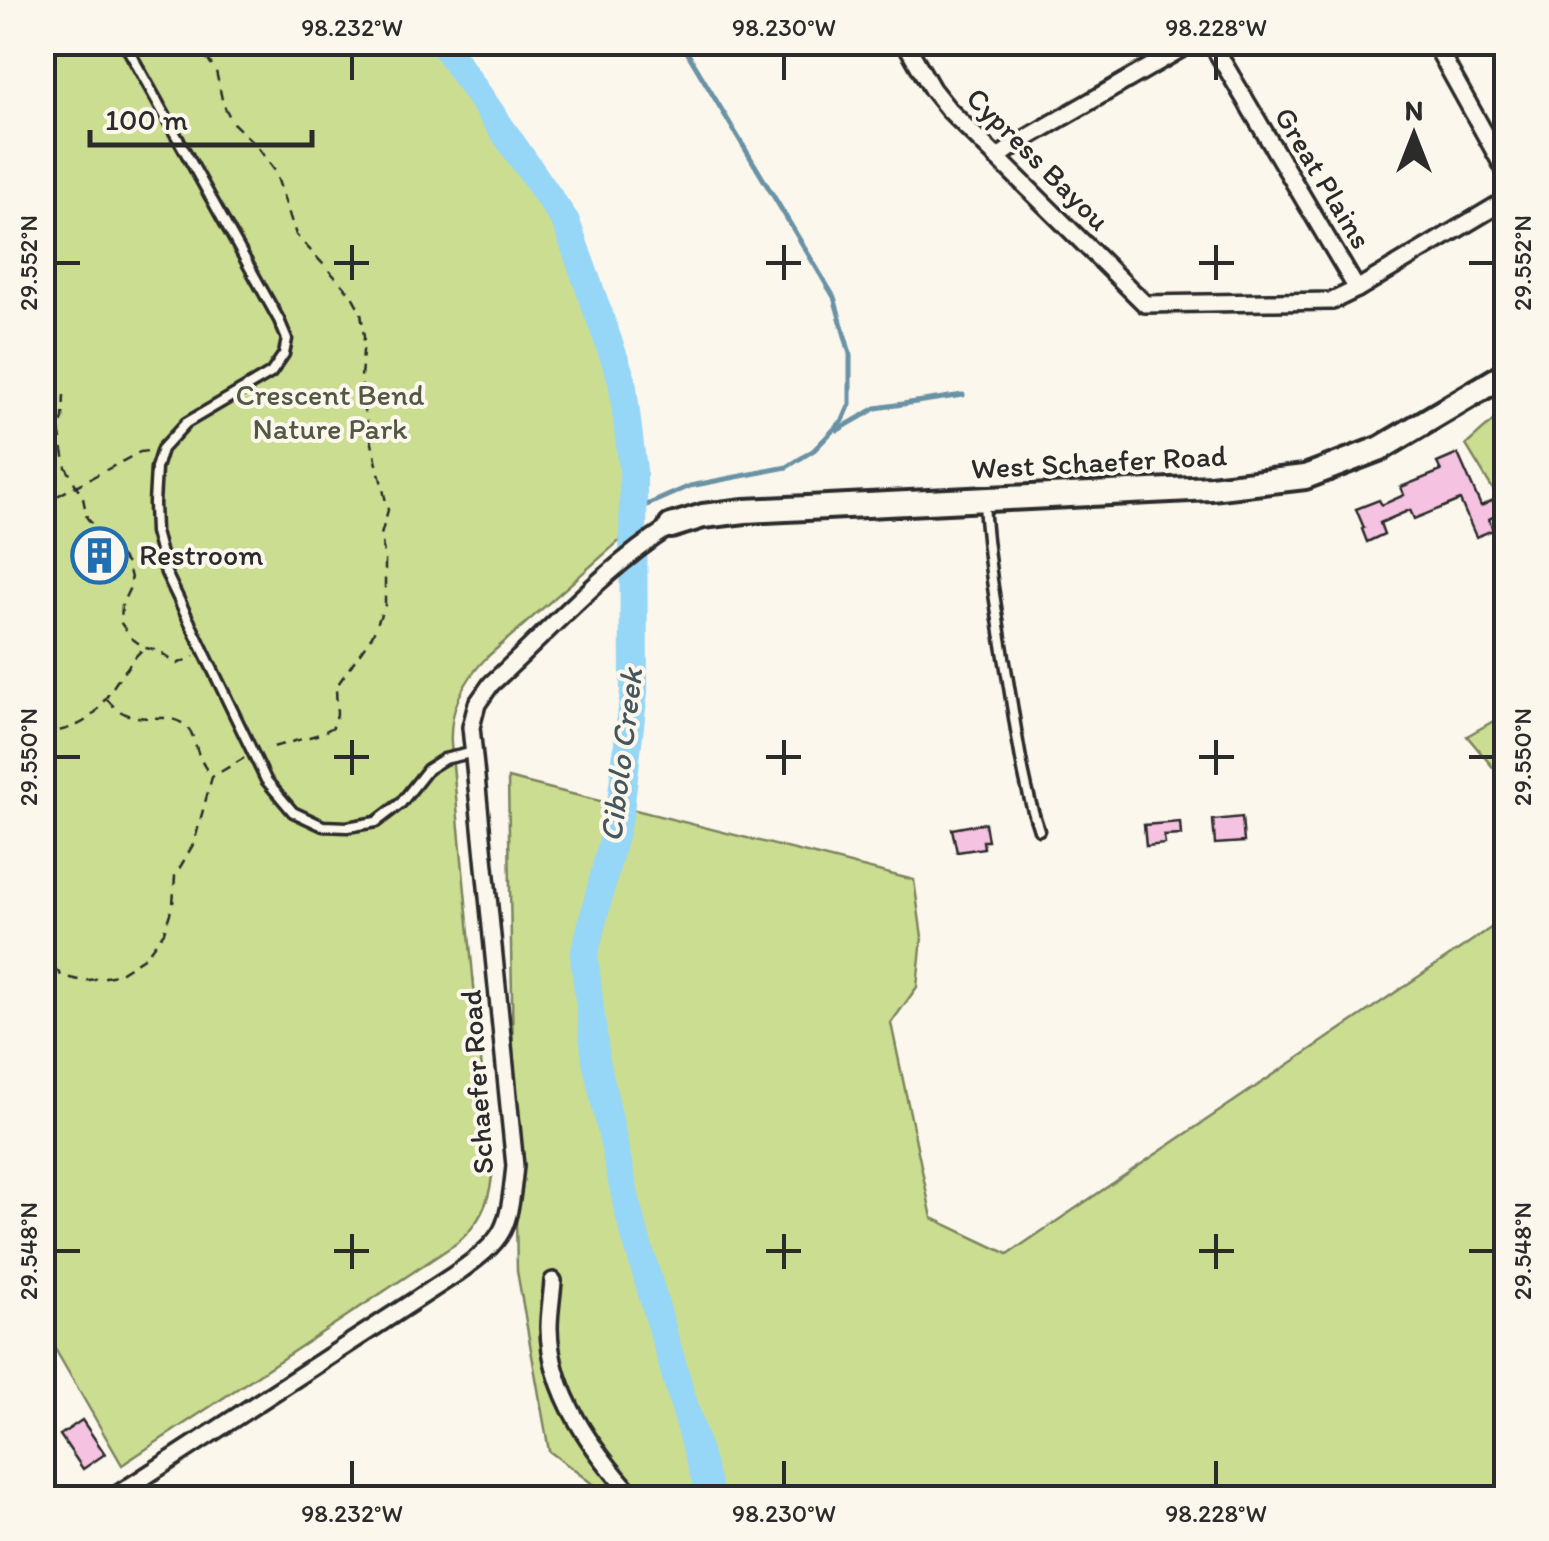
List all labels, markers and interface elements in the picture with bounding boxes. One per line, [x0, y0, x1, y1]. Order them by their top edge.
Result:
text: 98.232°W [301, 12, 403, 42]
text: 98.230°W [732, 12, 836, 42]
text: 98.228°W [1165, 12, 1267, 42]
street label: Cypress Bayou [959, 79, 1118, 238]
scale bar [90, 85, 312, 147]
north arrow [1364, 85, 1464, 185]
text: N [1405, 93, 1423, 127]
street label: Great Plains [1267, 100, 1380, 255]
text: 100 m [105, 101, 188, 138]
text: 29.552°N [13, 215, 43, 311]
text: 29.552°N [1507, 215, 1537, 311]
park label: Crescent Bend Nature Park [235, 376, 425, 447]
street label: West Schaefer Road [970, 436, 1228, 487]
building icon: Restroom [70, 525, 130, 585]
place label: Restroom [139, 536, 263, 573]
water label: Cibolo Creek [592, 665, 651, 844]
text: 29.550°N [13, 708, 43, 806]
text: 29.550°N [1507, 708, 1537, 806]
street label: Schaefer Road [452, 989, 501, 1175]
text: 29.548°N [13, 1202, 43, 1300]
text: 29.548°N [1507, 1202, 1537, 1300]
text: 98.232°W [301, 1498, 403, 1528]
text: 98.230°W [732, 1498, 836, 1528]
text: 98.228°W [1165, 1498, 1267, 1528]

